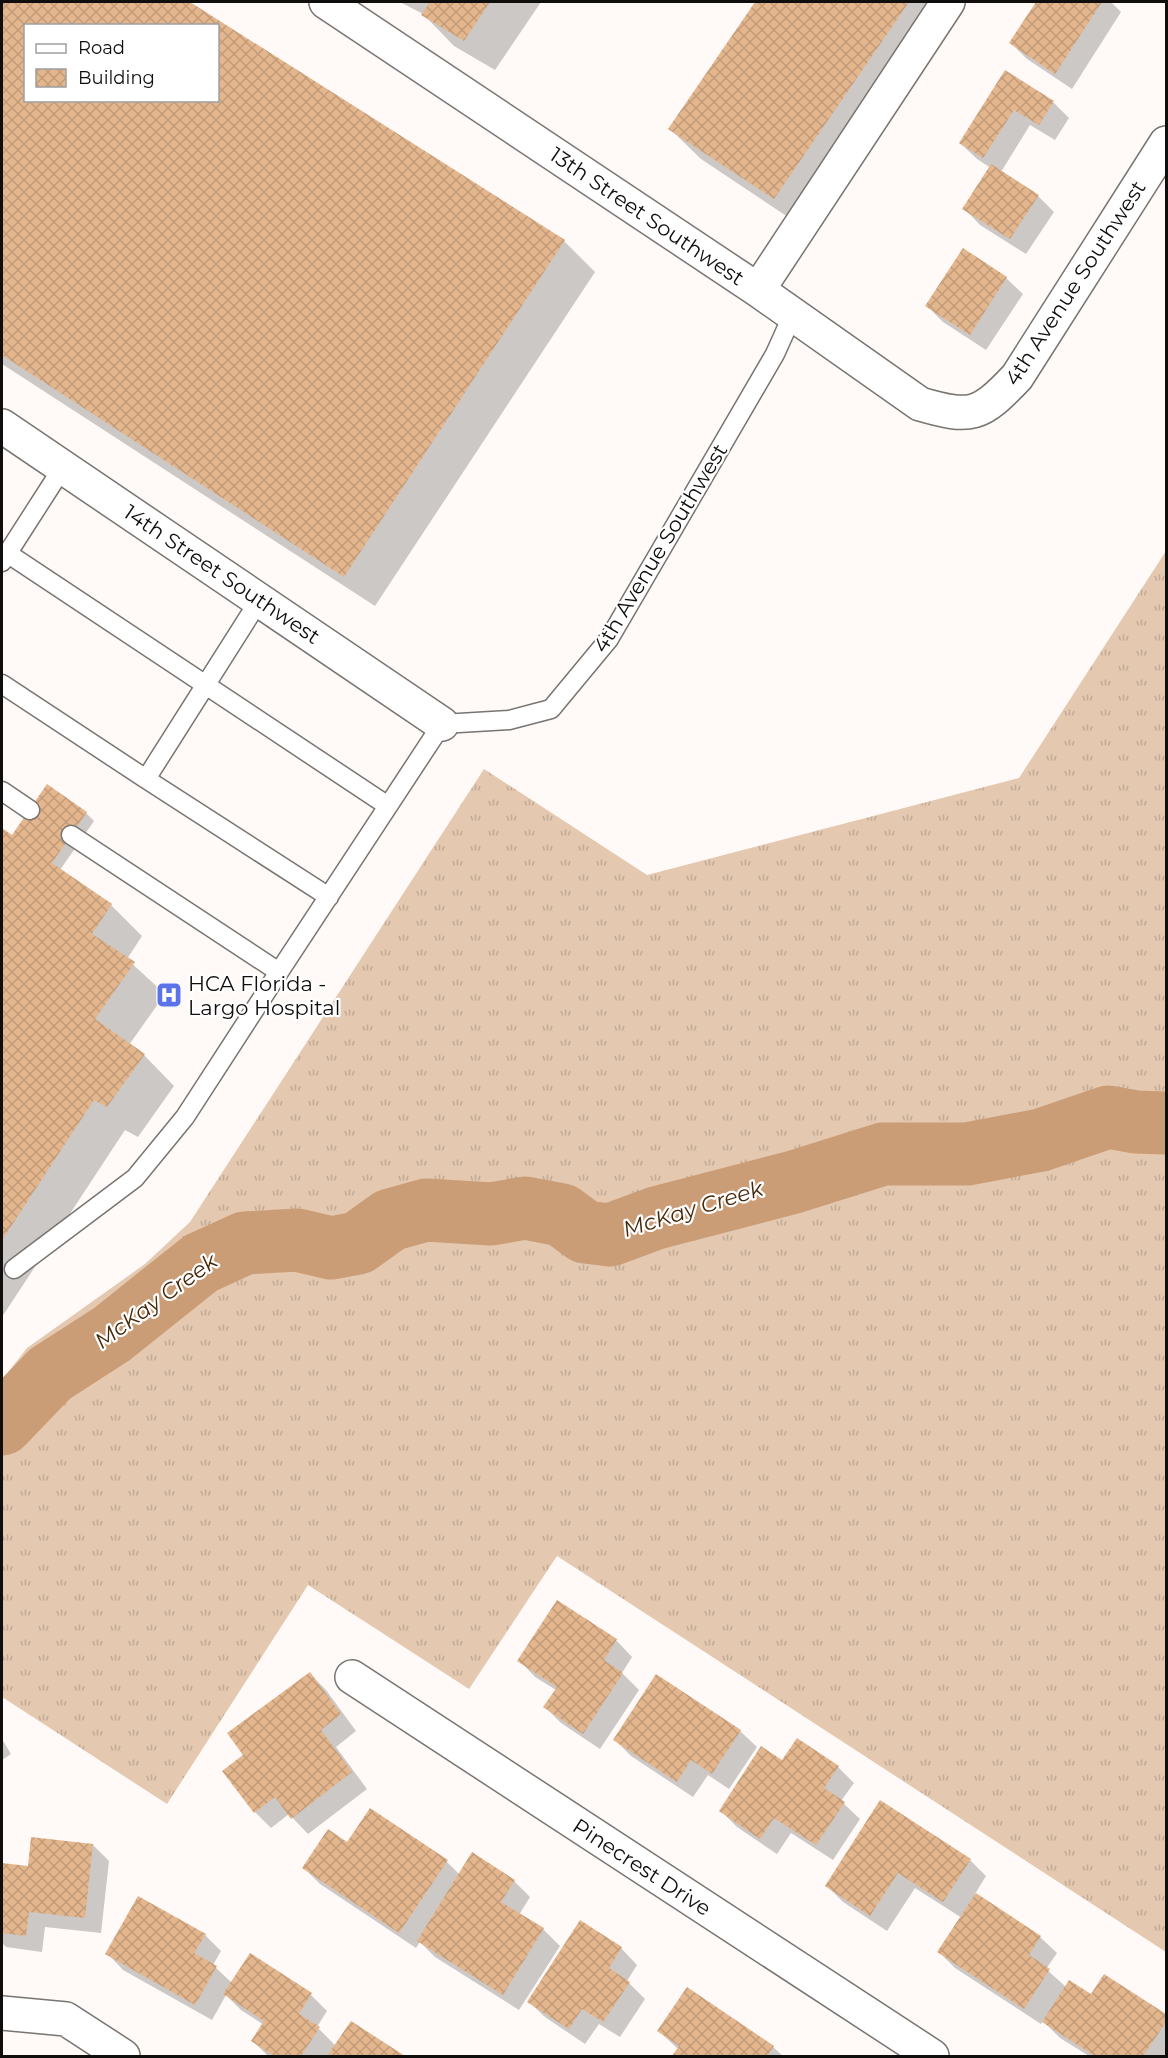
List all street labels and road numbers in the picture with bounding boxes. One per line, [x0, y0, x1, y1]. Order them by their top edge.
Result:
street label: 13th Street Southwest [545, 142, 749, 290]
street label: 4th Avenue Southwest [999, 176, 1151, 390]
street label: 4th Avenue Southwest [588, 439, 732, 657]
street label: 14th Street Southwest [119, 499, 325, 649]
street label: Pinecrest Drive [568, 1813, 716, 1921]

